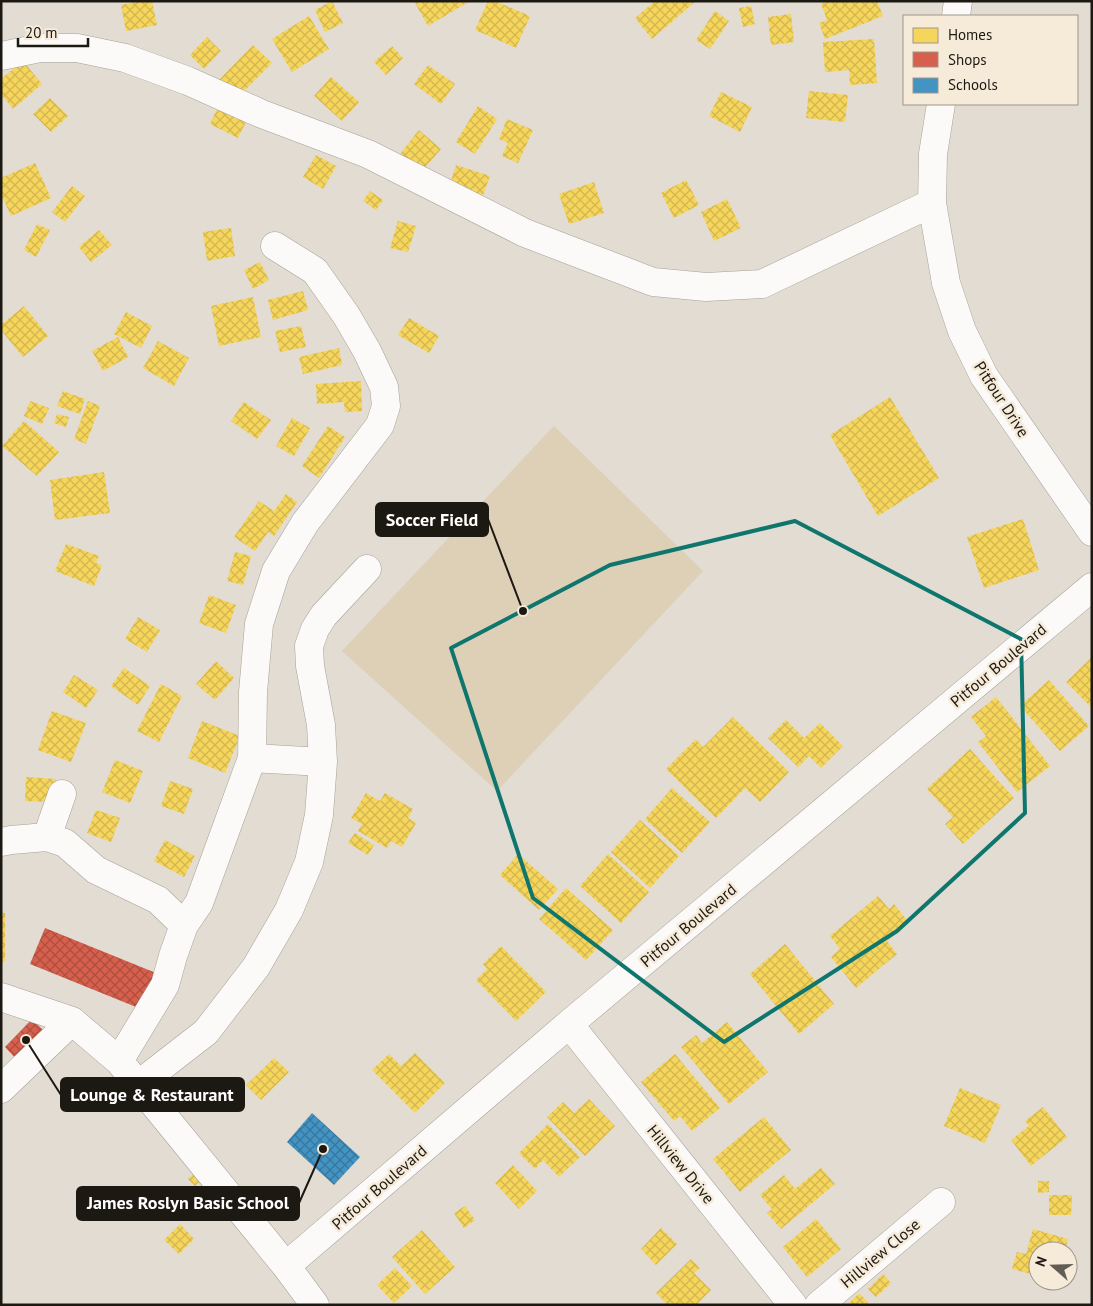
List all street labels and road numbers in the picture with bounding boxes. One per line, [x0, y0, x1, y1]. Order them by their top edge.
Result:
street label: Pitfour Drive [970, 357, 1034, 441]
street label: Pitfour Boulevard [946, 619, 1050, 711]
street label: Pitfour Boulevard [636, 879, 740, 971]
street label: Hillview Drive [643, 1120, 719, 1208]
street label: Pitfour Boulevard [327, 1140, 431, 1234]
street label: Hillview Close [836, 1214, 924, 1292]

